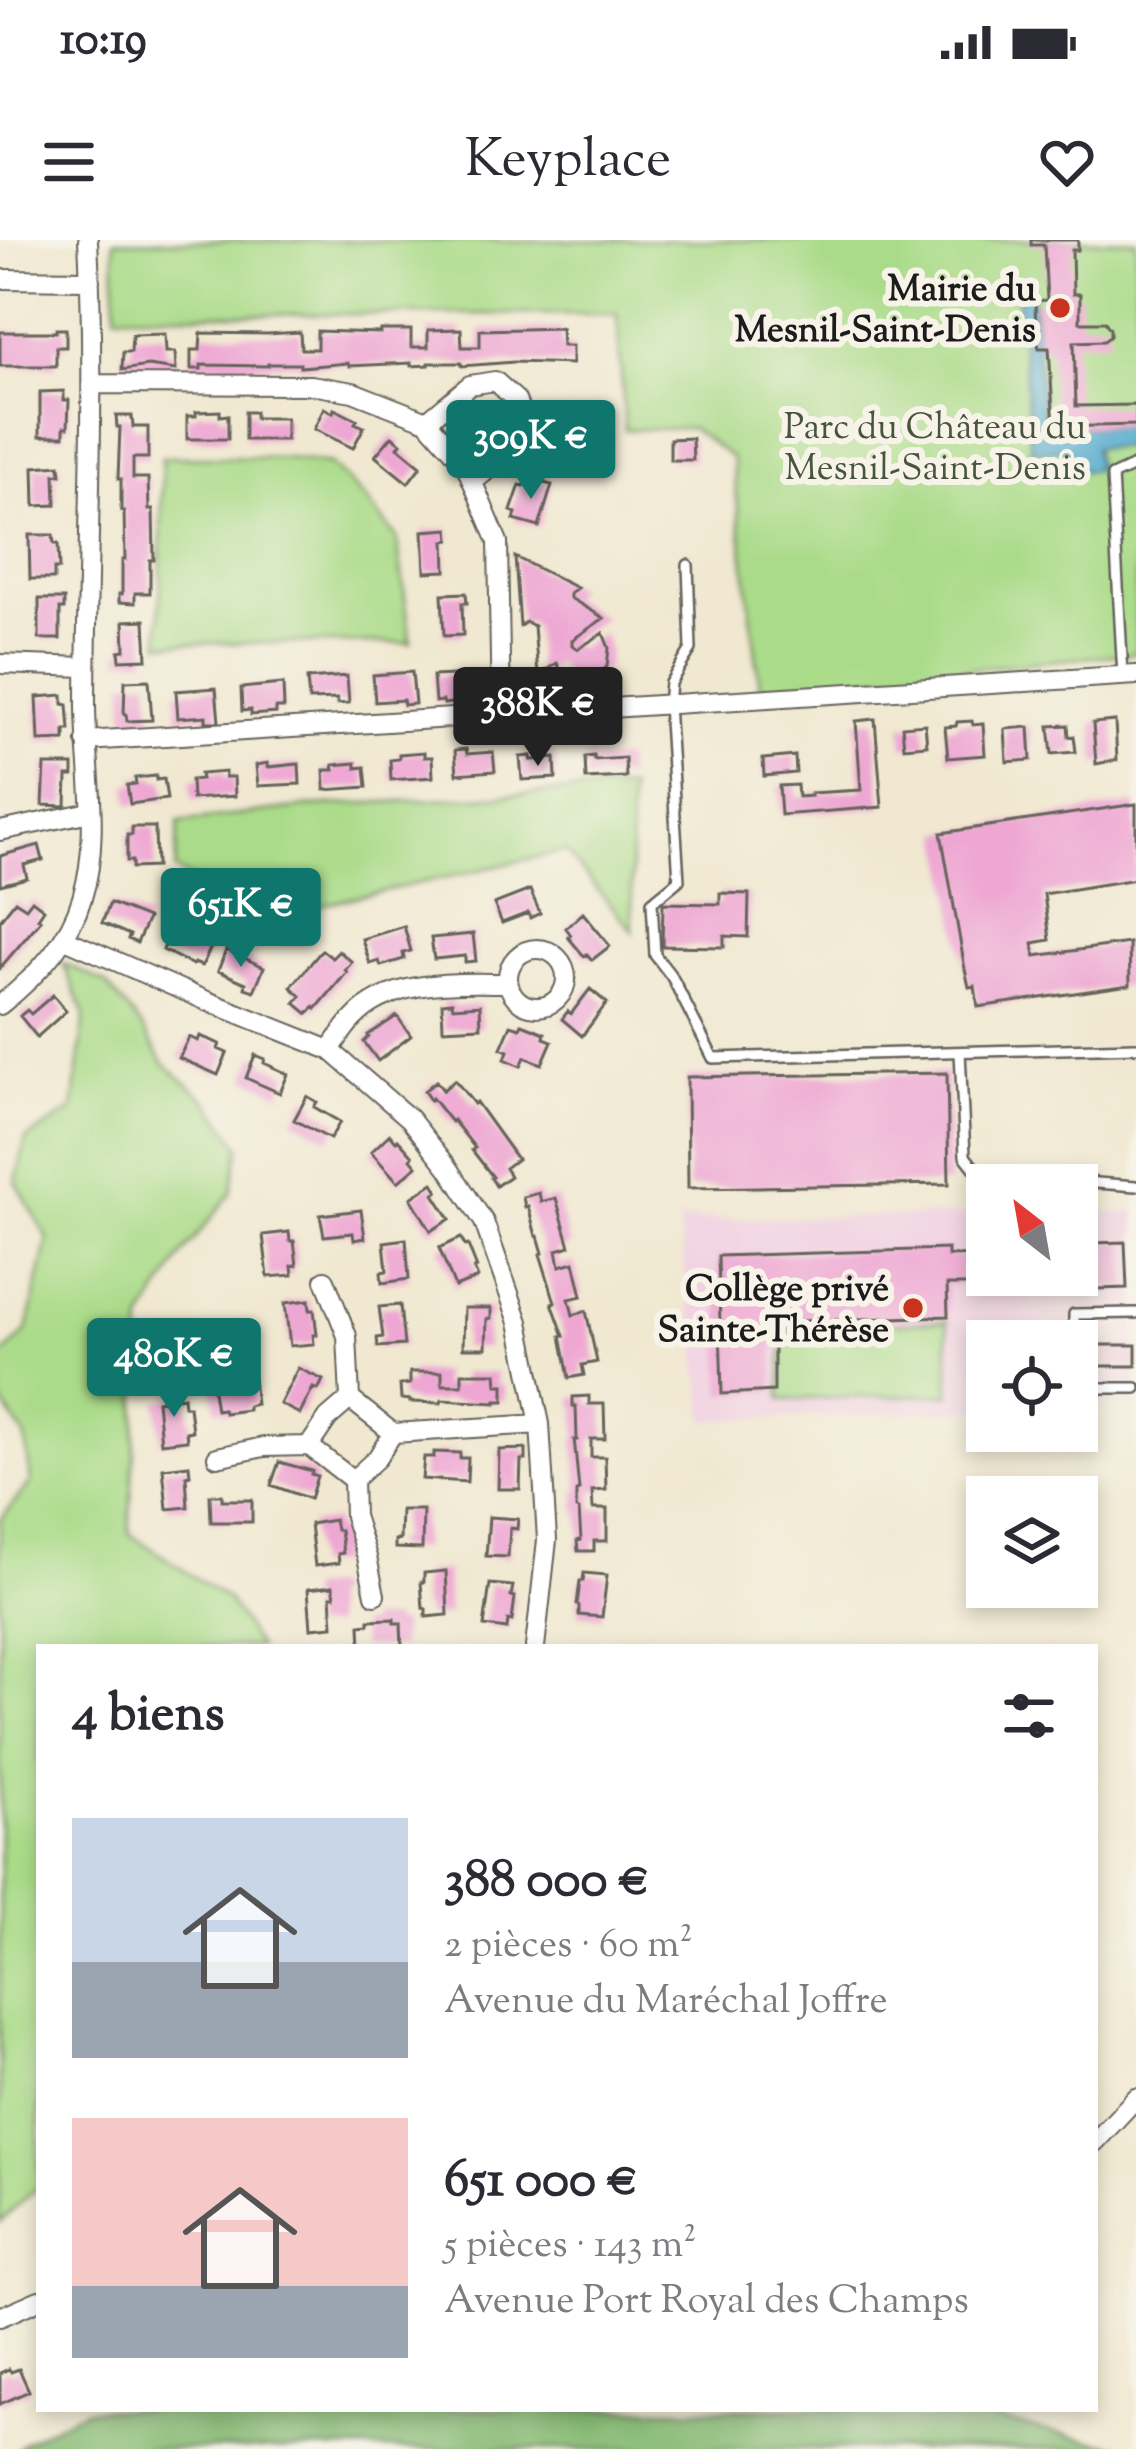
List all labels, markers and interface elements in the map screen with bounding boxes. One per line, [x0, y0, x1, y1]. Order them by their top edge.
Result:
text: 10:19 [60, 10, 147, 75]
text: Keyplace [465, 123, 671, 201]
icon: menu [36, 129, 102, 195]
icon: heart [1034, 129, 1100, 195]
place label: Mairie du Mesnil-Saint-Denis [734, 265, 1036, 358]
marker: Mairie du Mesnil-Saint-Denis [1047, 295, 1073, 321]
pin: 309K € [433, 400, 629, 502]
park label: Parc du Château du Mesnil-Saint-Denis [784, 403, 1086, 496]
text: 309K € [473, 411, 589, 467]
pin: 388K € [440, 667, 636, 769]
text: 388K € [480, 678, 596, 734]
pin: 651K € [143, 868, 339, 970]
text: 651K € [188, 879, 294, 935]
north arrow [966, 1164, 1098, 1296]
map controls [966, 1164, 1098, 1608]
place label: Collège privé Sainte-Thérèse [658, 1265, 889, 1358]
marker: Collège privé Sainte-Thérèse [900, 1295, 926, 1321]
pin: 480K € [76, 1318, 272, 1420]
button: locate [966, 1320, 1098, 1452]
text: 480K € [114, 1329, 234, 1385]
button: layers [966, 1476, 1098, 1608]
text: 4 biens [72, 1680, 225, 1753]
icon: filters [996, 1683, 1062, 1749]
text: 388 000 € [444, 1846, 650, 1919]
icon: home [168, 1866, 312, 2010]
text: 2 pièces · 60 m² [444, 1919, 693, 1975]
text: Avenue du Maréchal Joffre [444, 1975, 888, 2031]
text: 651 000 € [444, 2146, 638, 2219]
icon: home [168, 2166, 312, 2310]
text: 5 pièces · 143 m² [444, 2219, 696, 2275]
text: Avenue Port Royal des Champs [444, 2275, 969, 2331]

